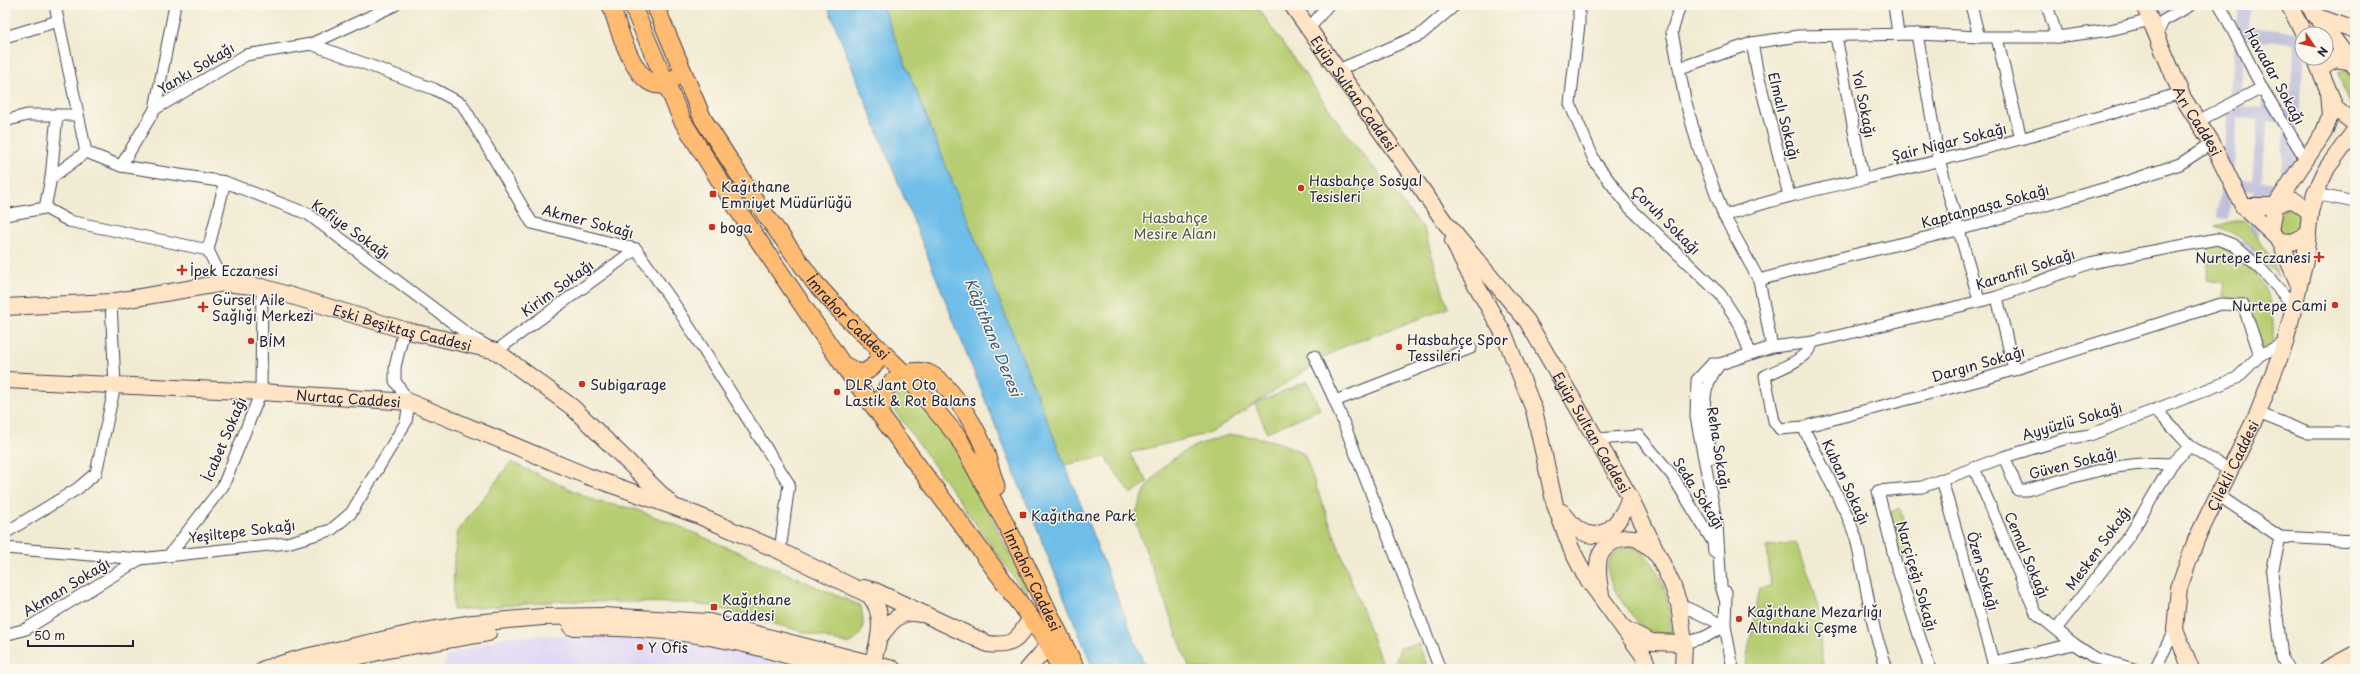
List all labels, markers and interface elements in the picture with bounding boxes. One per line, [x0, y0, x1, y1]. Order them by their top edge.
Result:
street label: Havadar Sokağı [2240, 24, 2310, 128]
north arrow [2294, 26, 2334, 66]
street label: Eyüp Sultan Caddesi [1306, 31, 1402, 156]
street label: Yankı Sokağı [154, 37, 238, 99]
text: N [2313, 44, 2332, 60]
street label: Yol Sokağı [1847, 68, 1881, 140]
street label: Elmalı Sokağı [1763, 70, 1805, 162]
street label: Arı Caddesi [2169, 83, 2227, 159]
street label: Şair Nigar Sokağı [1889, 118, 2009, 166]
place label: Hasbahçe Sosyal Tesisleri [1309, 170, 1422, 207]
place label: Kağıthane Emniyet Müdürlüğü [721, 176, 852, 213]
street label: Kaptanpaşa Sokağı [1919, 179, 2051, 233]
street label: Çoruh Sokağı [1627, 181, 1705, 259]
marker: Hasbahçe Sosyal Tesisleri [1296, 183, 1306, 193]
marker: Kağıthane Emniyet Müdürlüğü [708, 189, 718, 199]
street label: Kafiye Sokağı [307, 194, 395, 264]
street label: Akmer Sokağı [540, 199, 636, 243]
park label: Hasbahçe Mesire Alanı [1134, 207, 1216, 244]
place label: boga [720, 217, 753, 238]
marker: boga [707, 222, 717, 232]
street label: Karanfil Sokağı [1973, 243, 2077, 295]
place label: Nurtepe Eczanesi [2195, 247, 2311, 268]
marker: Nurtepe Eczanesi [2314, 252, 2324, 262]
street label: Kirim Sokağı [516, 254, 598, 322]
place label: İpek Eczanesi [190, 260, 278, 281]
marker: İpek Eczanesi [177, 265, 187, 275]
street label: İmrahor Caddesi [802, 270, 895, 364]
water label: Kâğıthane Deresi [960, 274, 1029, 402]
place label: Gürsel Aile Sağlığı Merkezi [212, 289, 314, 326]
place label: Nurtepe Cami [2232, 295, 2327, 316]
street label: Eski Beşiktaş Caddesi [330, 299, 474, 356]
marker: Nurtepe Cami [2330, 300, 2340, 310]
marker: Gürsel Aile Sağlığı Merkezi [197, 301, 209, 313]
place label: Hasbahçe Spor Tessileri [1407, 329, 1508, 366]
place label: BİM [259, 331, 286, 352]
marker: BİM [246, 336, 256, 346]
street label: Dargın Sokağı [1929, 341, 2027, 387]
marker: Hasbahçe Spor Tessileri [1394, 342, 1404, 352]
street label: Eyüp Sultan Caddesi [1548, 368, 1636, 497]
place label: Subigarage [590, 374, 666, 395]
place label: DLR Jant Oto Lastik & Rot Balans [845, 374, 976, 411]
marker: Subigarage [577, 379, 587, 389]
street label: Nurtaç Caddesi [296, 384, 402, 412]
marker: DLR Jant Oto Lastik & Rot Balans [832, 387, 842, 397]
street label: İcabet Sokağı [197, 394, 251, 484]
street label: Ayyüzlü Sokağı [2019, 397, 2125, 445]
street label: Reha Sokağı [1702, 405, 1736, 491]
street label: Çilekli Caddesi [2201, 417, 2263, 514]
street label: Kuban Sokağı [1817, 436, 1875, 528]
street label: Güven Sokağı [2027, 442, 2119, 484]
street label: Seda Sokağı [1668, 453, 1730, 533]
street label: Mesken Sokağı [2060, 501, 2136, 595]
place label: Kağıthane Park [1031, 505, 1136, 526]
street label: Cemal Sokağı [1999, 508, 2055, 602]
marker: Kağıthane Park [1018, 510, 1028, 520]
street label: Yeşiltepe Sokağı [188, 514, 296, 548]
street label: Narçiçeğı Sokağı [1891, 518, 1943, 634]
street label: İmrahor Caddesi [999, 525, 1067, 634]
street label: Özen Sokağı [1962, 529, 2004, 613]
street label: Akman Sokağı [18, 553, 114, 621]
place label: Kağıthane Caddesi [722, 589, 791, 626]
place label: Kağıthane Mezarlığı Altındaki Çeşme [1747, 601, 1882, 638]
marker: Kağıthane Caddesi [709, 602, 719, 612]
marker: Kağıthane Mezarlığı Altındaki Çeşme [1734, 614, 1744, 624]
scale bar [28, 622, 133, 648]
text: 50 m [34, 626, 65, 644]
place label: Y Ofis [648, 637, 688, 658]
marker: Y Ofis [635, 642, 645, 652]

